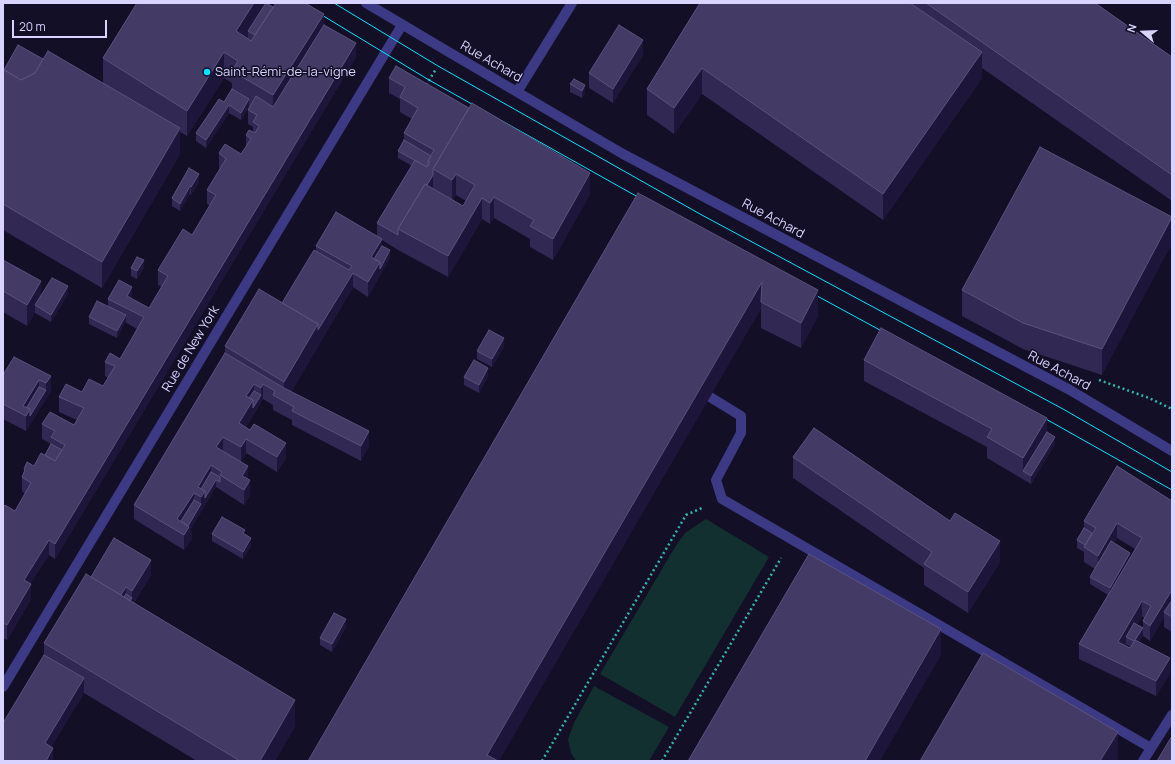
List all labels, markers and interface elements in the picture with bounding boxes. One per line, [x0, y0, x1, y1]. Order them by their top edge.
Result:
scale bar [14, 12, 109, 38]
north arrow [1123, 12, 1163, 52]
text: 20 m [19, 18, 46, 35]
text: N [1123, 22, 1140, 34]
street label: Rue Achard [457, 38, 525, 86]
place label: Saint-Rémi-de-la-vigne [215, 64, 356, 80]
marker: Saint-Rémi-de-la-vigne [202, 67, 212, 77]
street label: Rue Achard [739, 196, 807, 242]
street label: Rue de New York [159, 303, 223, 395]
street label: Rue Achard [1025, 348, 1093, 394]

